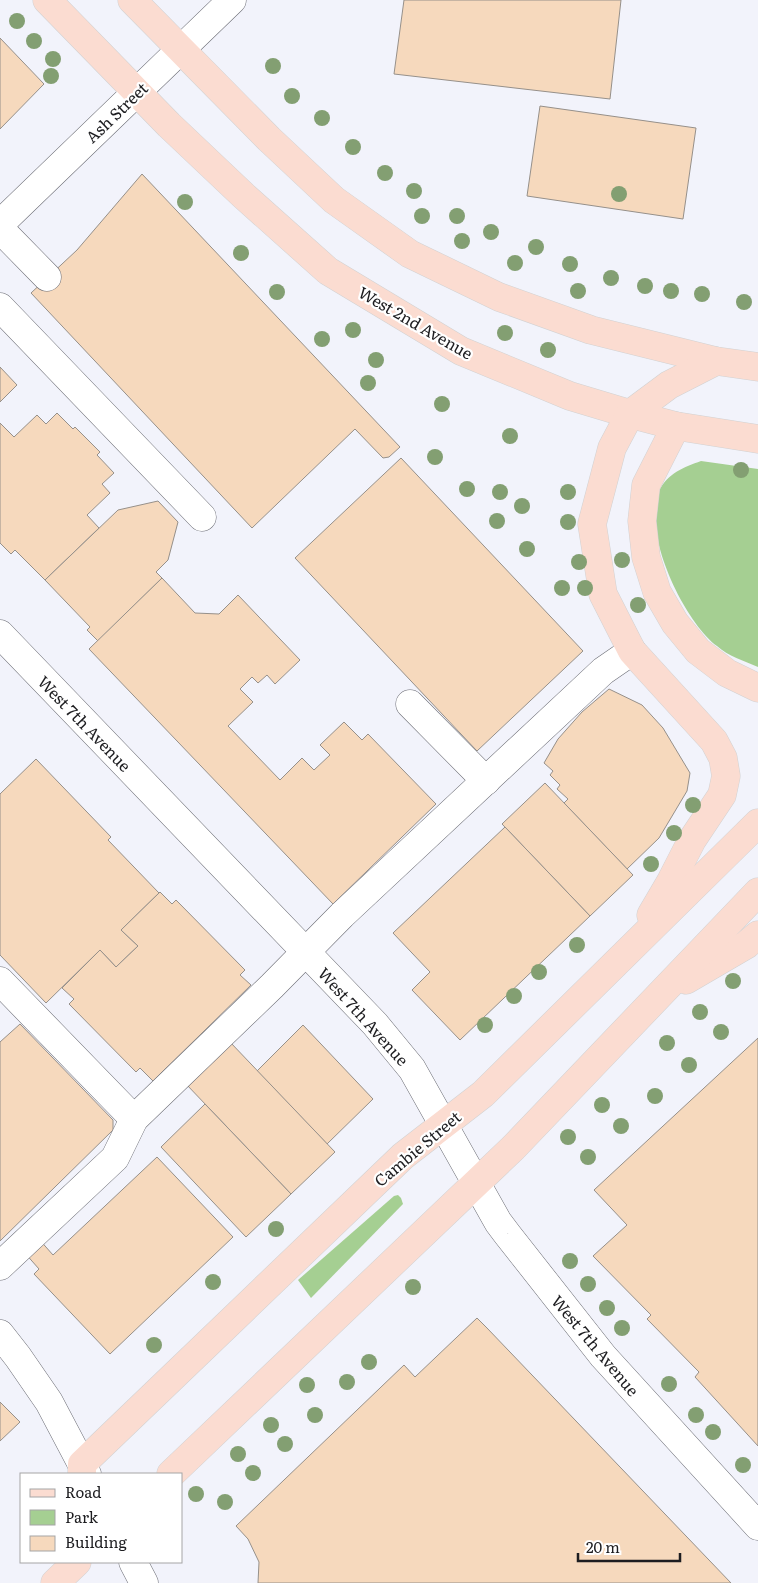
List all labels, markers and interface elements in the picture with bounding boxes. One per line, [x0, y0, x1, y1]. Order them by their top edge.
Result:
street label: Ash Street [79, 76, 153, 148]
street label: West 2nd Avenue [354, 279, 478, 365]
street label: West 7th Avenue [33, 670, 137, 776]
street label: West 7th Avenue [313, 961, 415, 1071]
street label: Cambie Street [368, 1104, 466, 1192]
street label: West 7th Avenue [547, 1289, 645, 1401]
legend [20, 1473, 182, 1563]
text: Road [65, 1480, 101, 1503]
text: Park [65, 1505, 99, 1528]
text: Building [65, 1530, 127, 1553]
scale bar [578, 1530, 680, 1562]
text: 20 m [586, 1535, 620, 1558]

